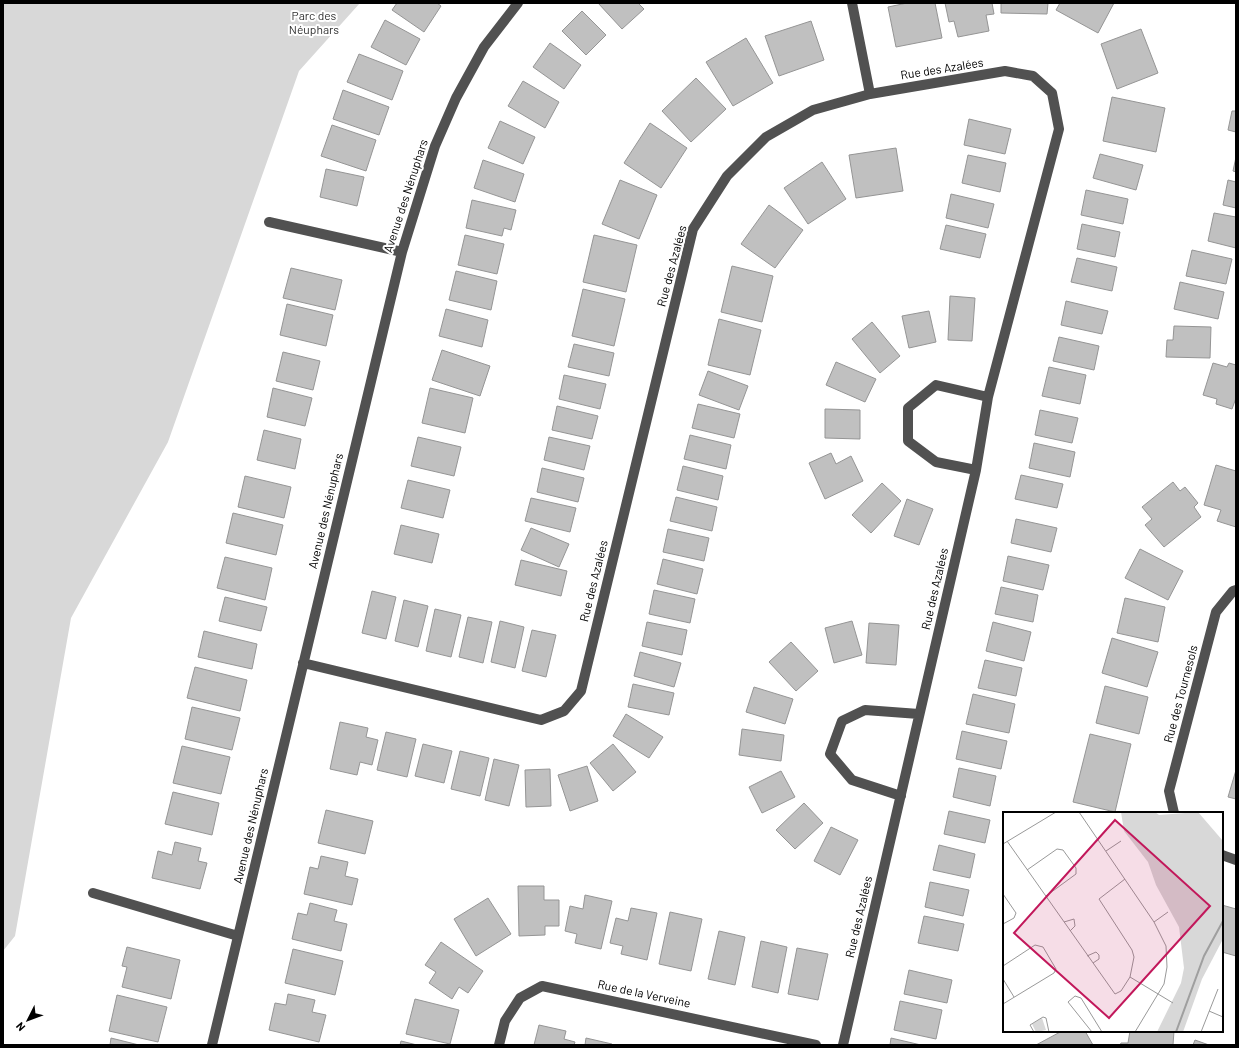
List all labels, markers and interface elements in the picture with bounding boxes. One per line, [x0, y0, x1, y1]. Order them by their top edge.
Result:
park label: Parc des Néuphars [289, 8, 339, 36]
street label: Rue des Azalées [899, 55, 984, 81]
street label: Avenue des Nénuphars [380, 137, 430, 254]
street label: Rue des Azalées [653, 223, 689, 308]
street label: Avenue des Nénuphars [305, 451, 345, 570]
street label: Rue des Azalées [576, 538, 610, 623]
street label: Rue des Azalées [918, 546, 950, 631]
street label: Rue des Tournesols [1160, 643, 1200, 744]
street label: Avenue des Nénuphars [230, 766, 270, 885]
inset map [1003, 812, 1223, 1032]
street label: Rue des Azalées [842, 874, 874, 959]
street label: Rue de la Verveine [597, 976, 692, 1010]
north arrow [8, 1000, 48, 1040]
text: N [13, 1020, 27, 1034]

